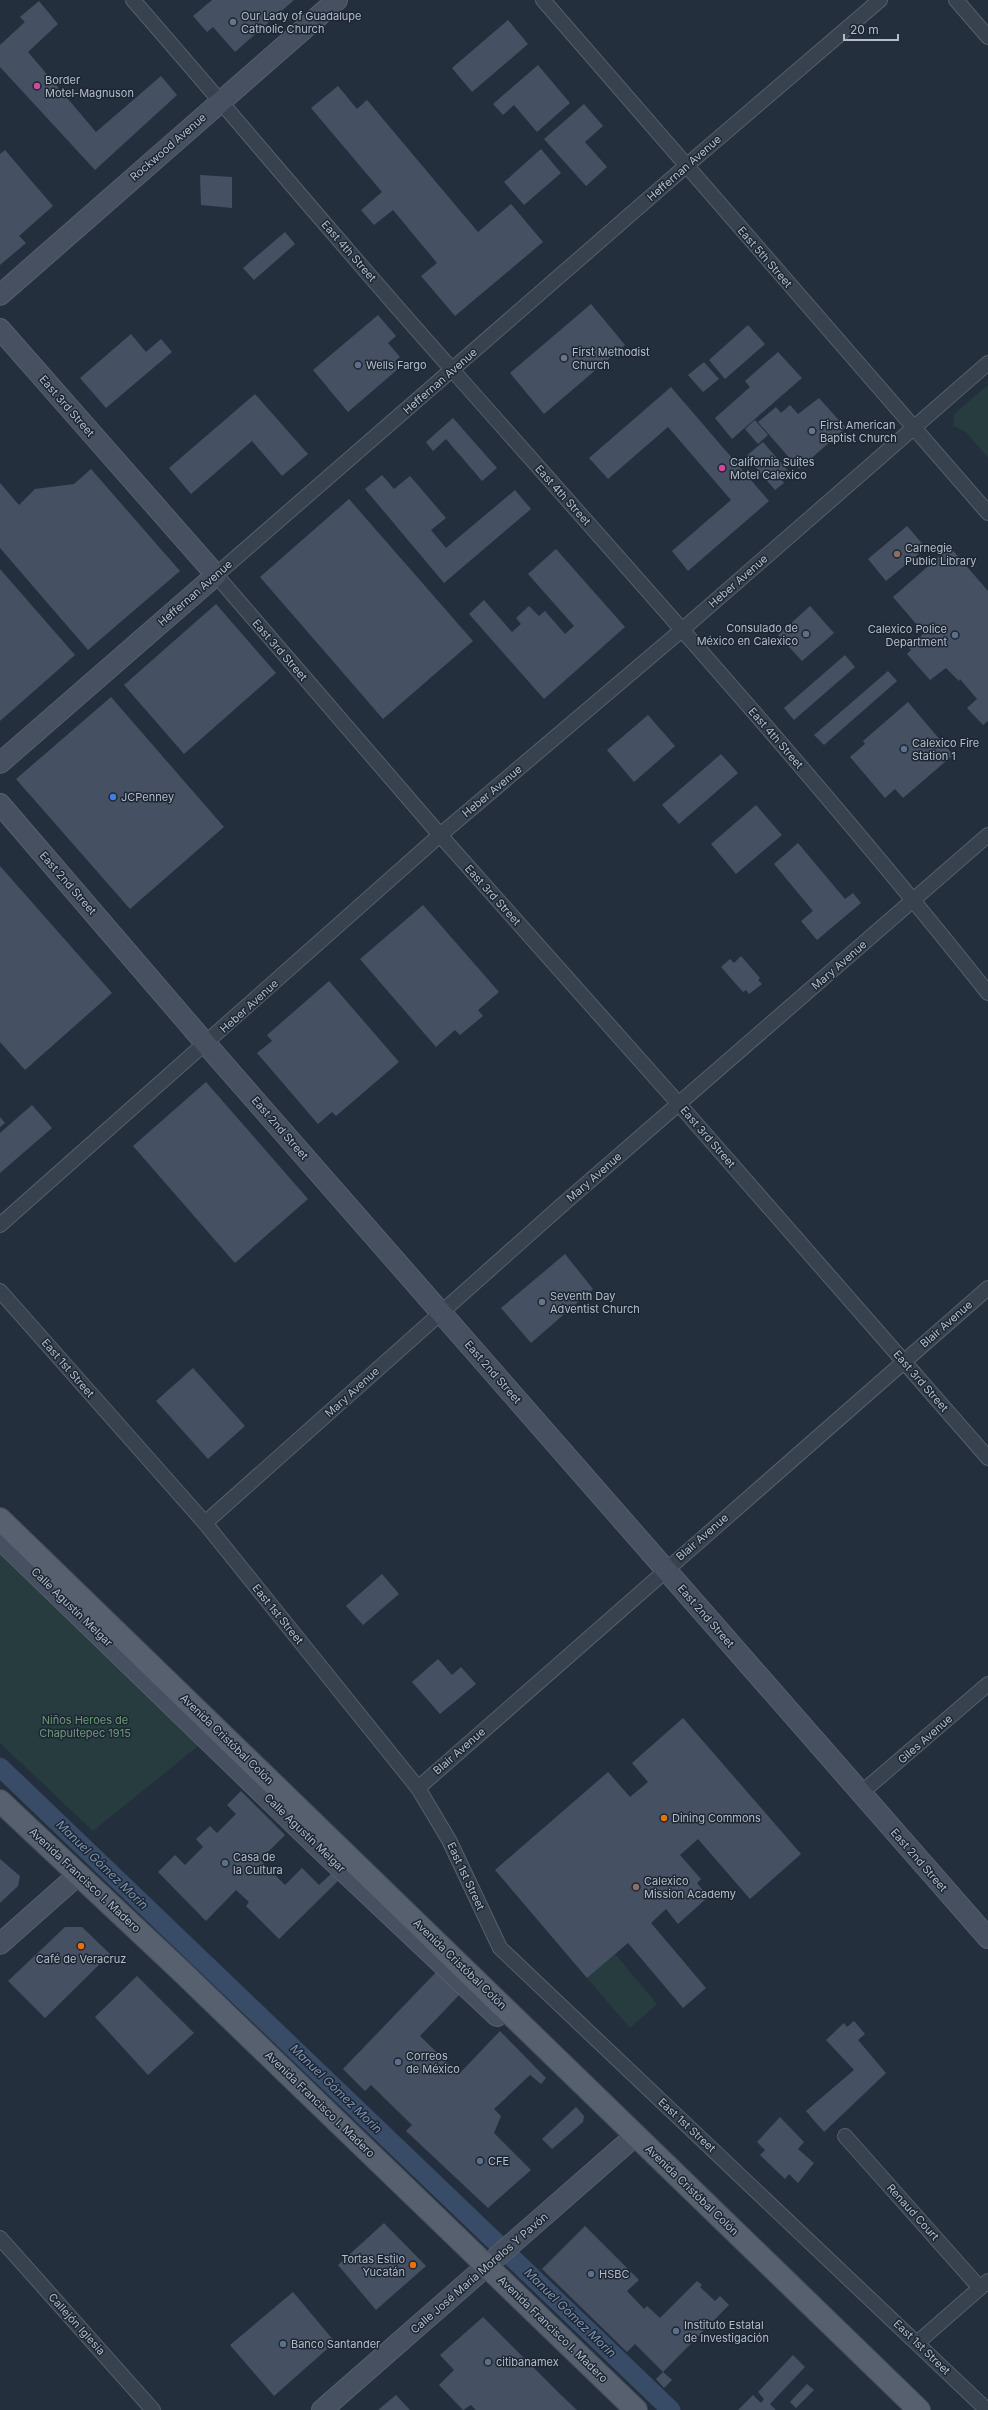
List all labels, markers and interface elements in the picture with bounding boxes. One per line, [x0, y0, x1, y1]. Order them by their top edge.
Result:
place label: Our Lady of Guadalupe Catholic Church [241, 9, 362, 36]
scale bar [844, 16, 898, 42]
marker: Our Lady of Guadalupe Catholic Church [228, 17, 238, 27]
text: 20 m [850, 22, 879, 37]
place label: Border Motel-Magnuson [45, 73, 134, 100]
marker: Border Motel-Magnuson [32, 81, 42, 91]
street label: Rockwood Avenue [127, 110, 209, 184]
street label: Heffernan Avenue [644, 132, 724, 204]
street label: East 4th Street [319, 217, 380, 285]
street label: East 5th Street [735, 224, 796, 291]
street label: Heffernan Avenue [400, 345, 480, 417]
place label: First Methodist Church [572, 345, 650, 372]
marker: First Methodist Church [559, 353, 569, 363]
place label: Wells Fargo [366, 358, 427, 372]
marker: Wells Fargo [353, 360, 363, 370]
street label: East 3rd Street [36, 372, 98, 440]
place label: First American Baptist Church [820, 418, 897, 445]
marker: First American Baptist Church [807, 426, 817, 436]
place label: California Suites Motel Calexico [730, 455, 815, 482]
street label: East 4th Street [532, 462, 594, 528]
marker: California Suites Motel Calexico [717, 463, 727, 473]
place label: Carnegie Public Library [905, 541, 976, 568]
marker: Carnegie Public Library [892, 549, 902, 559]
street label: Heber Avenue [706, 552, 770, 610]
street label: Heffernan Avenue [155, 557, 235, 629]
street label: East 3rd Street [249, 616, 311, 684]
place label: Consulado de México en Calexico [697, 621, 798, 648]
place label: Calexico Police Department [868, 622, 947, 649]
marker: Consulado de México en Calexico [801, 629, 811, 639]
marker: Calexico Police Department [950, 630, 960, 640]
street label: East 4th Street [746, 704, 807, 772]
place label: Calexico Fire Station 1 [912, 736, 979, 763]
marker: Calexico Fire Station 1 [899, 744, 909, 754]
street label: Heber Avenue [459, 762, 525, 820]
place label: JCPenney [121, 790, 174, 804]
marker: JCPenney [108, 792, 118, 802]
street label: East 2nd Street [37, 848, 100, 918]
street label: East 3rd Street [462, 862, 524, 929]
street label: Mary Avenue [809, 937, 869, 993]
street label: Heber Avenue [217, 976, 281, 1036]
street label: East 2nd Street [249, 1093, 312, 1163]
street label: East 3rd Street [677, 1103, 739, 1171]
street label: Mary Avenue [564, 1149, 624, 1205]
place label: Seventh Day Adventist Church [550, 1289, 640, 1316]
marker: Seventh Day Adventist Church [537, 1297, 547, 1307]
street label: Blair Avenue [917, 1298, 975, 1350]
street label: East 1st Street [39, 1336, 98, 1401]
street label: East 2nd Street [462, 1337, 525, 1407]
street label: East 3rd Street [890, 1347, 952, 1415]
street label: Mary Avenue [322, 1364, 382, 1420]
street label: Blair Avenue [673, 1511, 731, 1563]
street label: Calle Agustín Melgar [28, 1565, 116, 1649]
street label: East 1st Street [249, 1581, 307, 1647]
street label: East 2nd Street [675, 1581, 738, 1651]
street label: Avenida Cristóbal Colón [177, 1691, 277, 1787]
street label: Giles Avenue [895, 1712, 955, 1766]
park label: Niños Heroes de Chapultepec 1915 [39, 1713, 131, 1740]
street label: Blair Avenue [430, 1725, 488, 1777]
street label: Calle Agustín Melgar [261, 1791, 349, 1875]
place label: Dining Commons [672, 1811, 761, 1825]
marker: Dining Commons [659, 1813, 669, 1823]
water label: Manuel Gómez Morin [53, 1817, 151, 1912]
street label: Avenida Francisco I. Madero [26, 1825, 144, 1936]
street label: East 2nd Street [888, 1825, 951, 1895]
street label: East 1st Street [444, 1840, 488, 1913]
place label: Casa de la Cultura [233, 1850, 283, 1877]
marker: Casa de la Cultura [220, 1858, 230, 1868]
place label: Calexico Mission Academy [644, 1874, 736, 1901]
marker: Calexico Mission Academy [631, 1882, 641, 1892]
street label: Avenida Cristóbal Colón [410, 1916, 510, 2012]
marker: Café de Veracruz [76, 1941, 86, 1951]
place label: Café de Veracruz [36, 1952, 126, 1966]
water label: Manuel Gómez Morin [287, 2041, 385, 2136]
street label: Avenida Francisco I. Madero [262, 2048, 378, 2160]
place label: Correos de México [406, 2049, 460, 2076]
marker: Correos de México [393, 2057, 403, 2067]
street label: East 1st Street [655, 2095, 719, 2155]
street label: Avenida Cristóbal Colón [642, 2142, 742, 2238]
place label: CFE [488, 2154, 509, 2168]
marker: CFE [475, 2156, 485, 2166]
street label: Renaud Court [884, 2181, 942, 2244]
street label: Calle José María Morelos Y Pavón [407, 2210, 551, 2336]
place label: Tortas Estilo Yucatán [341, 2252, 405, 2279]
marker: Tortas Estilo Yucatán [408, 2260, 418, 2270]
water label: Manuel Gómez Morin [521, 2265, 619, 2360]
place label: HSBC [599, 2267, 629, 2281]
marker: HSBC [586, 2269, 596, 2279]
street label: Avenida Francisco I. Madero [495, 2273, 611, 2385]
street label: Callejón Iglesia [46, 2290, 108, 2358]
street label: East 1st Street [891, 2317, 954, 2378]
place label: Instituto Estatal de Investigación [684, 2318, 769, 2345]
marker: Instituto Estatal de Investigación [671, 2326, 681, 2336]
place label: Banco Santander [291, 2337, 380, 2351]
marker: Banco Santander [278, 2339, 288, 2349]
place label: citibanamex [496, 2355, 559, 2369]
marker: citibanamex [483, 2357, 493, 2367]

